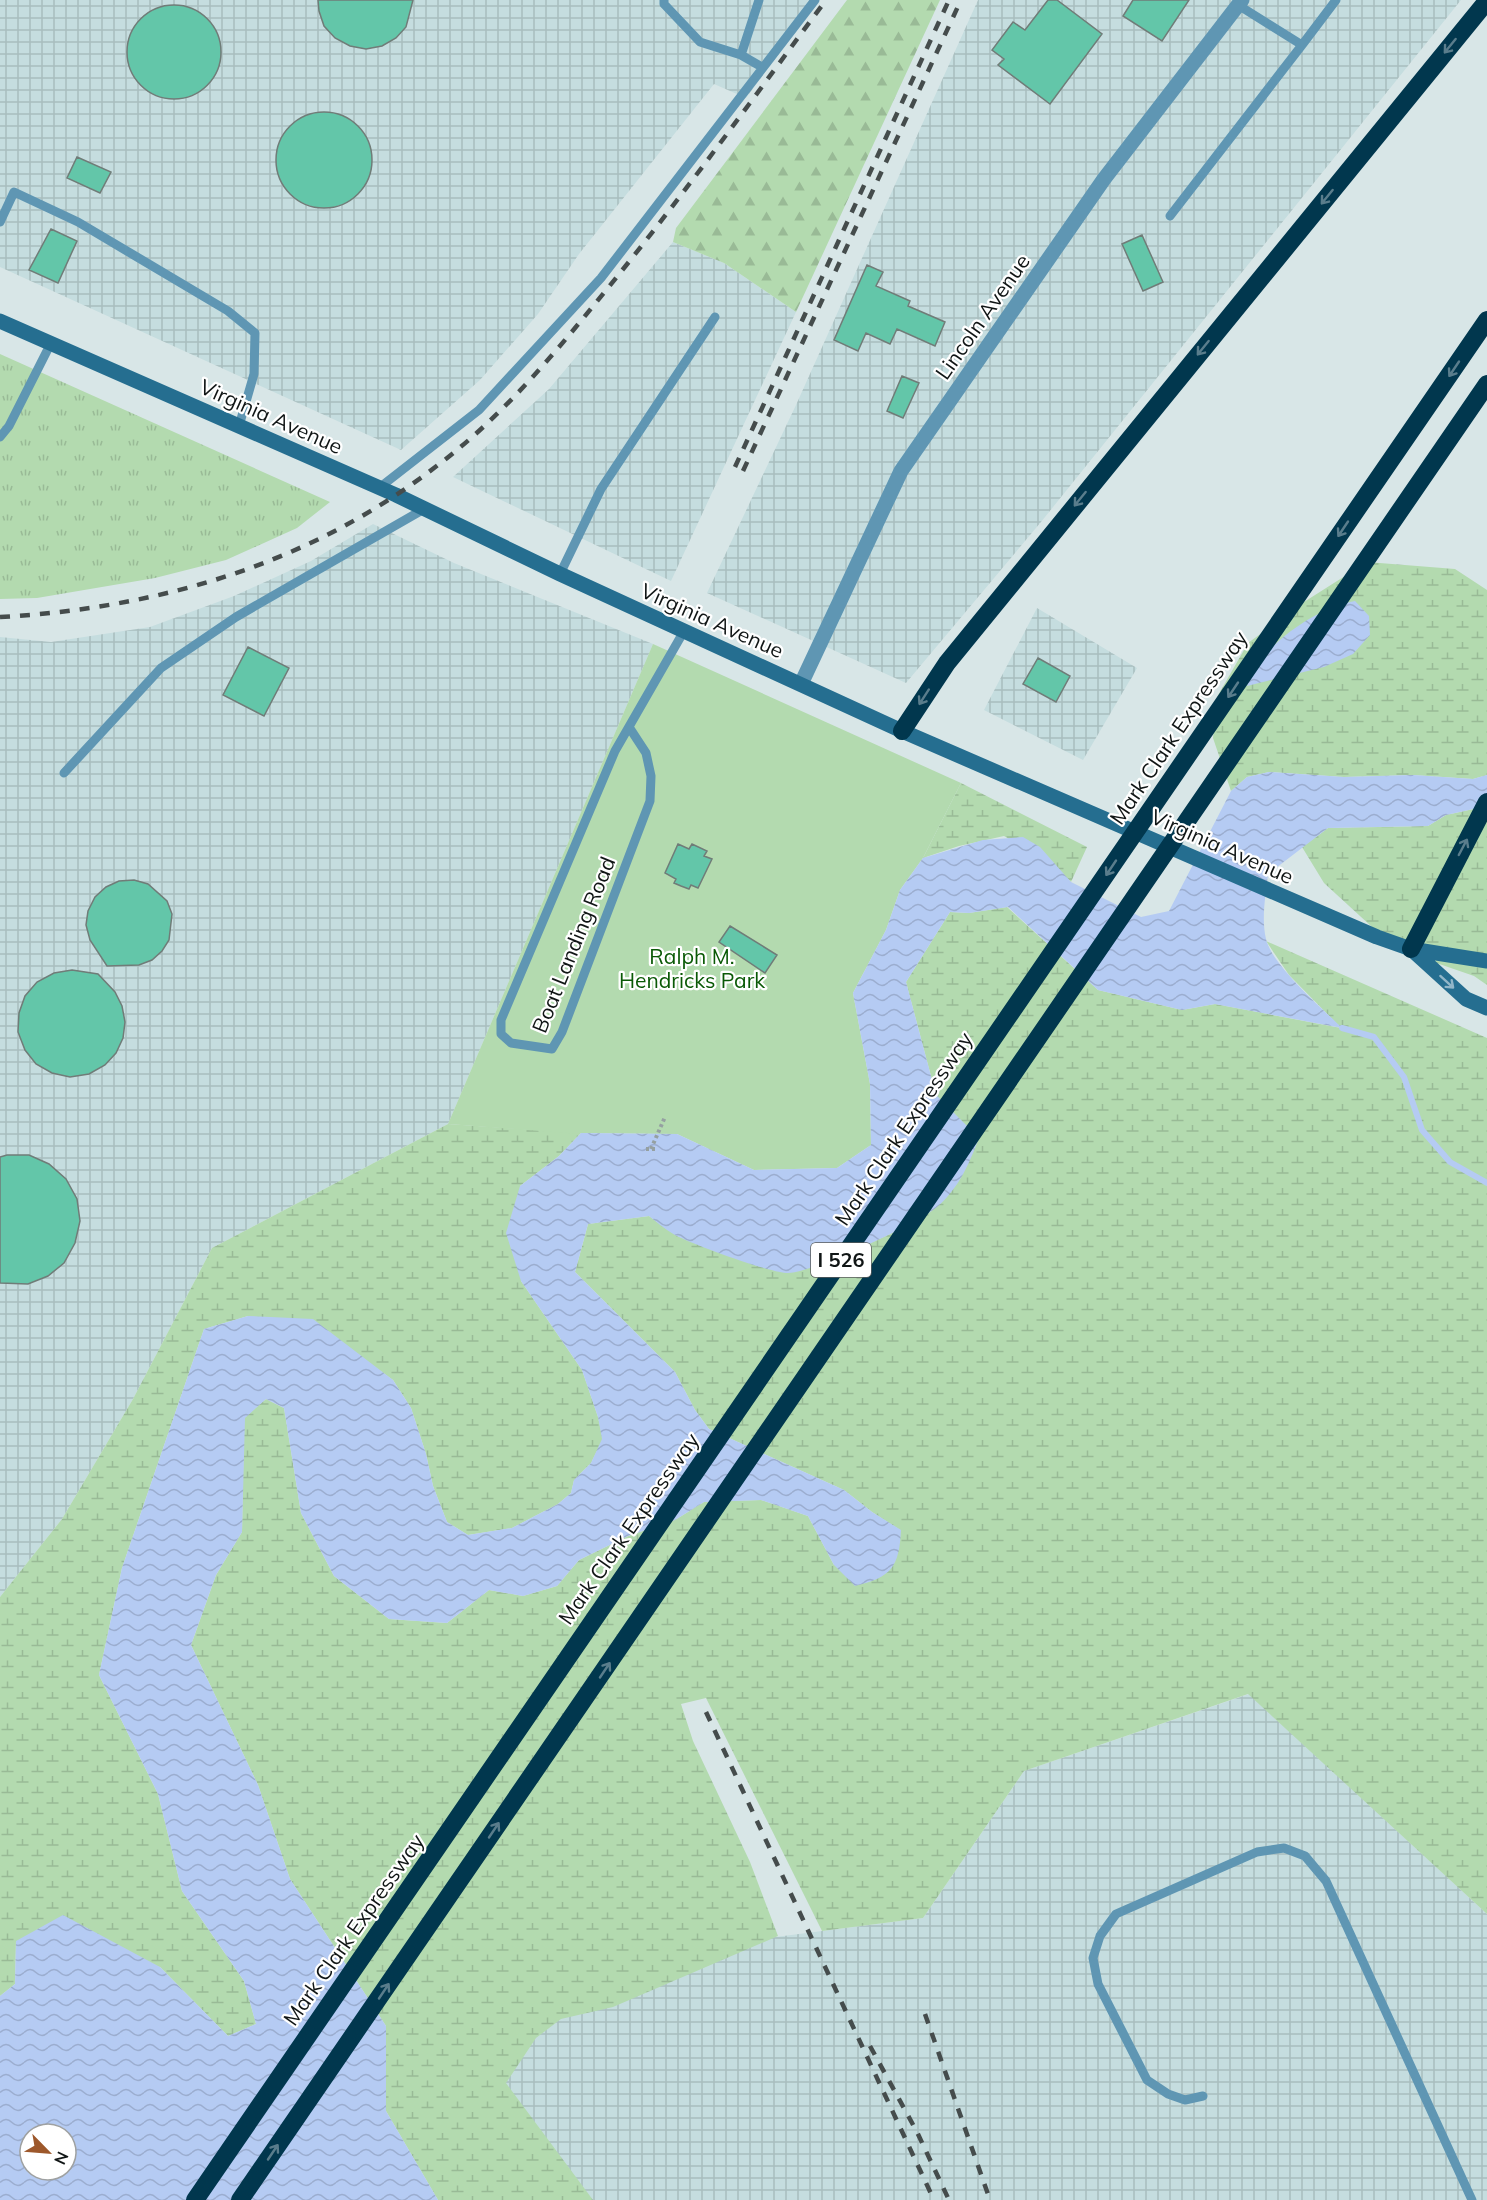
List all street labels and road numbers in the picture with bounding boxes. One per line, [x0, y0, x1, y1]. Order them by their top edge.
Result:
street label: Lincoln Avenue [929, 249, 1035, 384]
street label: Virginia Avenue [196, 373, 347, 459]
street label: Virginia Avenue [637, 577, 788, 663]
street label: Mark Clark Expressway [1104, 626, 1253, 829]
street label: Virginia Avenue [1147, 803, 1298, 889]
street label: Boat Landing Road [526, 853, 620, 1036]
street label: Mark Clark Expressway [829, 1027, 978, 1230]
road number: I 526 [811, 1243, 871, 1277]
street label: Mark Clark Expressway [552, 1428, 704, 1629]
street label: Mark Clark Expressway [277, 1829, 429, 2030]

